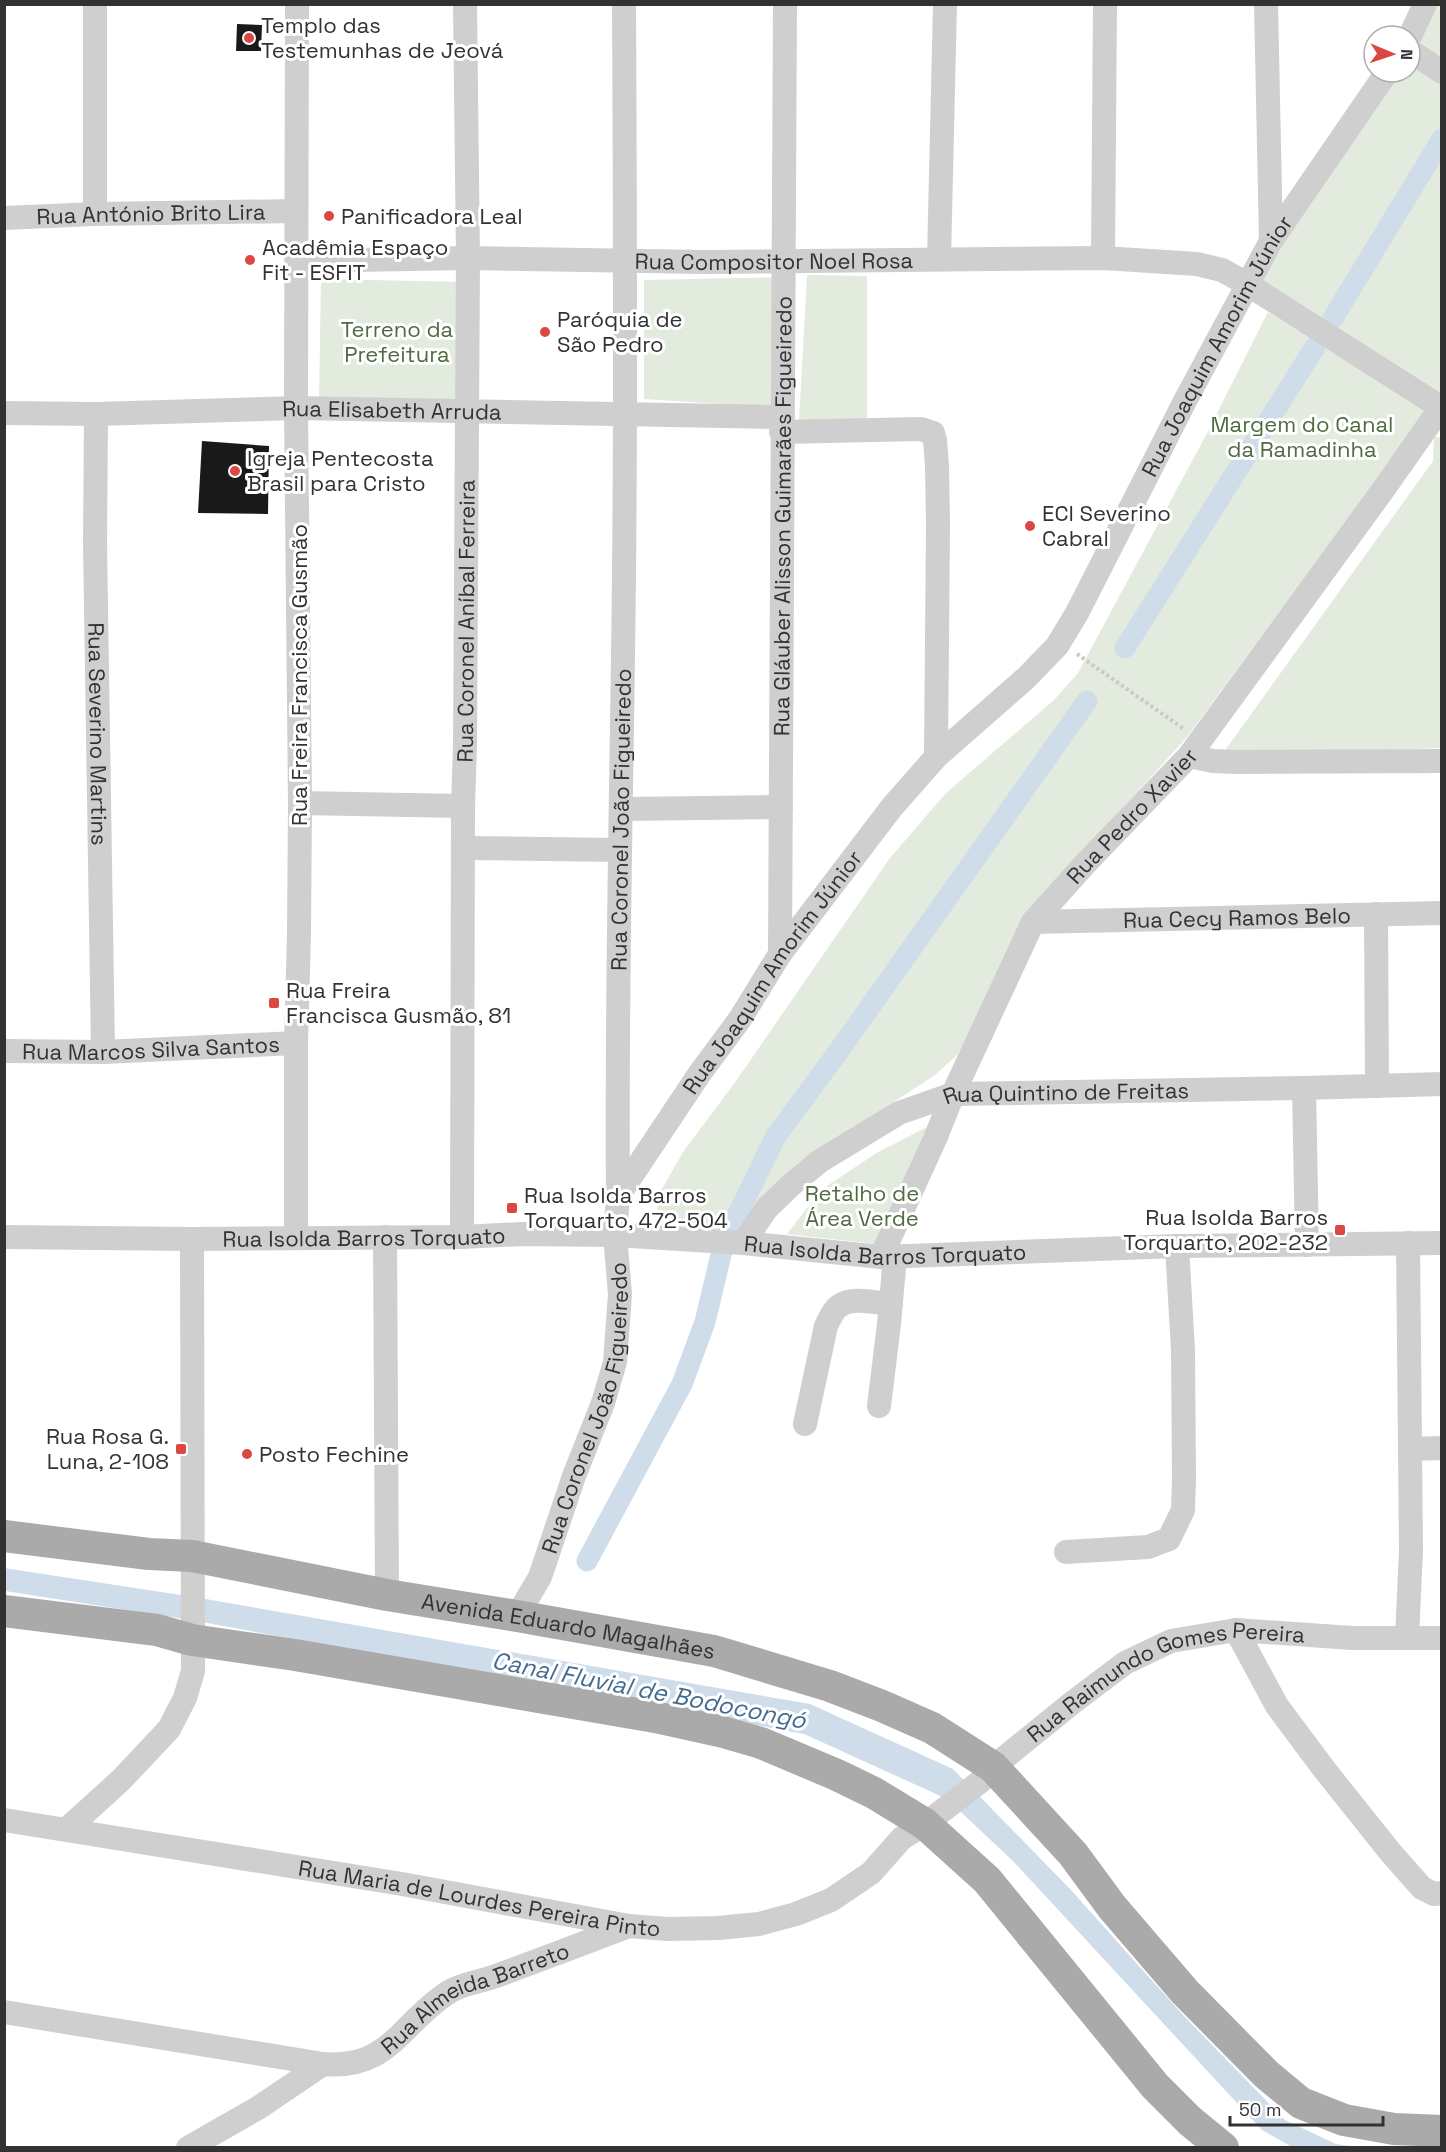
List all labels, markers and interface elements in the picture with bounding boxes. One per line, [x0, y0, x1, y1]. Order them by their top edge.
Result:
place label: Templo das Testemunhas de Jeová [261, 11, 504, 64]
north arrow [1362, 24, 1422, 84]
marker: Templo das Testemunhas de Jeová [242, 31, 256, 45]
text: N [1396, 49, 1417, 60]
street label: Rua António Brito Lira [36, 197, 266, 231]
place label: Panificadora Leal [341, 202, 523, 230]
marker: Panificadora Leal [322, 209, 336, 223]
street label: Rua Joaquim Amorim Júnior [1135, 210, 1299, 481]
place label: Acadêmia Espaço Fit - ESFIT [262, 233, 448, 286]
street label: Rua Compositor Noel Rosa [635, 246, 914, 276]
marker: Acadêmia Espaço Fit - ESFIT [243, 253, 257, 267]
street label: Rua Gláuber Alisson Guimarães Figueiredo [767, 296, 797, 736]
place label: Paróquia de São Pedro [557, 305, 683, 358]
park label: Terreno da Prefeitura [341, 315, 454, 368]
marker: Paróquia de São Pedro [538, 325, 552, 339]
street label: Rua Elisabeth Arruda [282, 394, 502, 426]
park label: Margem do Canal da Ramadinha [1210, 410, 1394, 463]
place label: Igreja Pentecosta Brasil para Cristo [247, 444, 434, 497]
marker: Igreja Pentecosta Brasil para Cristo [228, 464, 242, 478]
street label: Rua Coronel Aníbal Ferreira [450, 479, 481, 763]
place label: ECI Severino Cabral [1042, 499, 1171, 552]
marker: ECI Severino Cabral [1023, 519, 1037, 533]
street label: Rua Freira Francisca Gusmão [285, 524, 313, 826]
street label: Rua Severino Martins [82, 622, 114, 846]
street label: Rua Coronel João Figueiredo [604, 668, 637, 971]
street label: Rua Pedro Xavier [1060, 743, 1204, 889]
street label: Rua Joaquim Amorim Júnior [676, 844, 868, 1099]
street label: Rua Cecy Ramos Belo [1123, 901, 1351, 934]
place label: Rua Freira Francisca Gusmão, 81 [286, 976, 511, 1029]
marker: Rua Freira Francisca Gusmão, 81 [267, 996, 281, 1010]
street label: Rua Marcos Silva Santos [22, 1030, 280, 1066]
street label: Rua Quintino de Freitas [939, 1076, 1189, 1111]
park label: Retalho de Área Verde [805, 1179, 919, 1232]
place label: Rua Isolda Barros Torquarto, 472-504 [524, 1181, 728, 1234]
marker: Rua Isolda Barros Torquarto, 472-504 [505, 1201, 519, 1215]
place label: Rua Isolda Barros Torquarto, 202-232 [1123, 1203, 1328, 1256]
street label: Rua Isolda Barros Torquato [222, 1221, 506, 1253]
marker: Rua Isolda Barros Torquarto, 202-232 [1333, 1223, 1347, 1237]
street label: Rua Isolda Barros Torquato [743, 1229, 1027, 1271]
street label: Rua Coronel João Figueiredo [535, 1261, 634, 1557]
place label: Rua Rosa G. Luna, 2-108 [46, 1422, 169, 1475]
place label: Posto Fechine [259, 1440, 409, 1468]
marker: Rua Rosa G. Luna, 2-108 [174, 1442, 188, 1456]
marker: Posto Fechine [240, 1447, 254, 1461]
street label: Avenida Eduardo Magalhães [420, 1587, 717, 1665]
street label: Rua Raimundo Gomes Pereira [1021, 1616, 1306, 1748]
water label: Canal Fluvial de Bodocongó [490, 1644, 810, 1736]
street label: Rua Maria de Lourdes Pereira Pinto [296, 1854, 662, 1942]
street label: Rua Almeida Barreto [375, 1936, 573, 2060]
scale bar [1230, 2089, 1383, 2127]
text: 50 m [1239, 2098, 1281, 2121]

